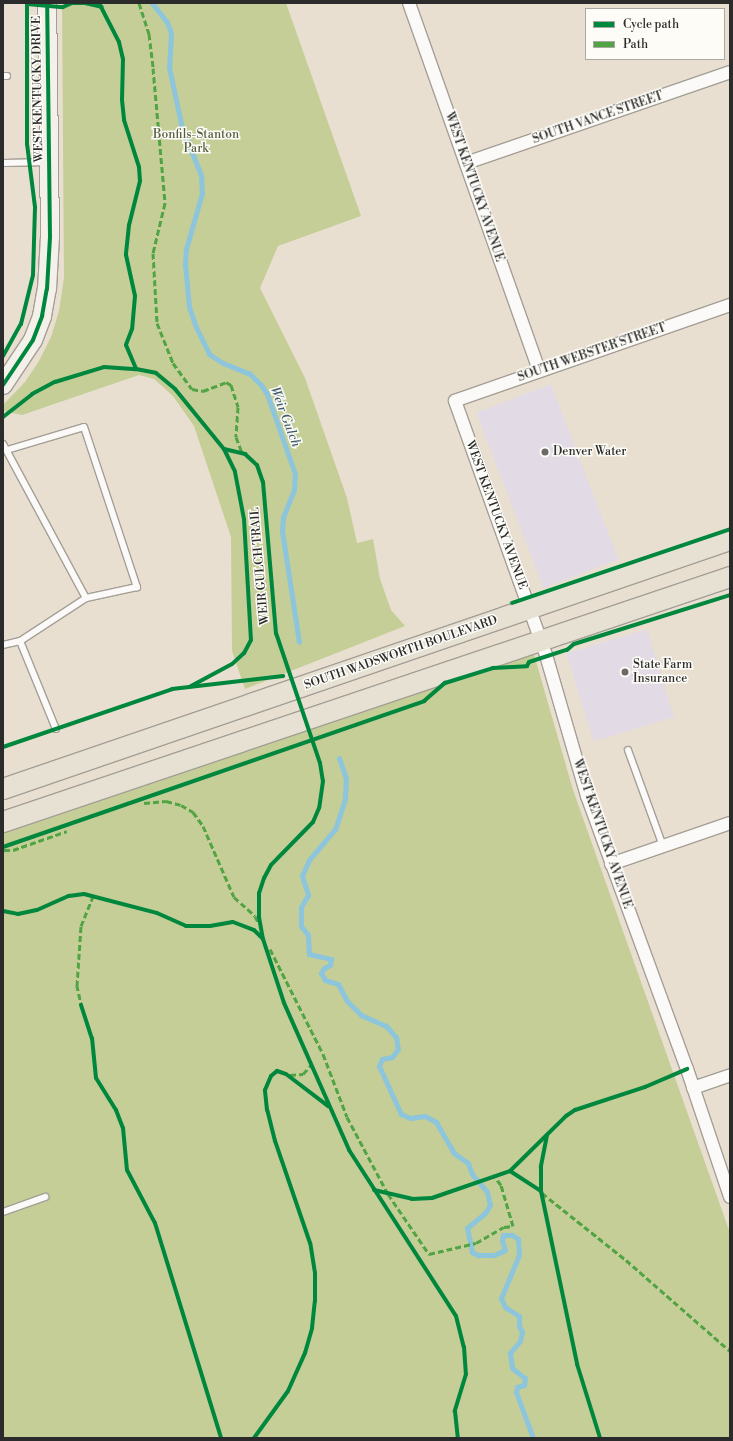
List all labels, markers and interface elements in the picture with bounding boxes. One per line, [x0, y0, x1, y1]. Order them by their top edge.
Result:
legend [585, 8, 725, 60]
street label: WEST KENTUCKY DRIVE [30, 16, 46, 162]
text: Cycle path [623, 17, 679, 32]
text: Path [623, 37, 648, 52]
street label: SOUTH VANCE STREET [531, 89, 665, 147]
street label: WEST KENTUCKY AVENUE [442, 110, 506, 264]
park label: Bonfils-Stanton Park [153, 128, 239, 156]
street label: SOUTH WEBSTER STREET [516, 321, 668, 385]
water label: Weir Gulch [266, 385, 304, 449]
street label: WEST KENTUCKY AVENUE [462, 439, 530, 591]
place label: Denver Water [553, 445, 627, 459]
marker: Denver Water [540, 447, 550, 457]
street label: WEIR GULCH TRAIL [248, 507, 272, 625]
street label: SOUTH WADSWORTH BOULEVARD [303, 613, 499, 693]
place label: State Farm Insurance [633, 658, 692, 686]
marker: State Farm Insurance [620, 667, 630, 677]
street label: WEST KENTUCKY AVENUE [570, 757, 634, 911]

